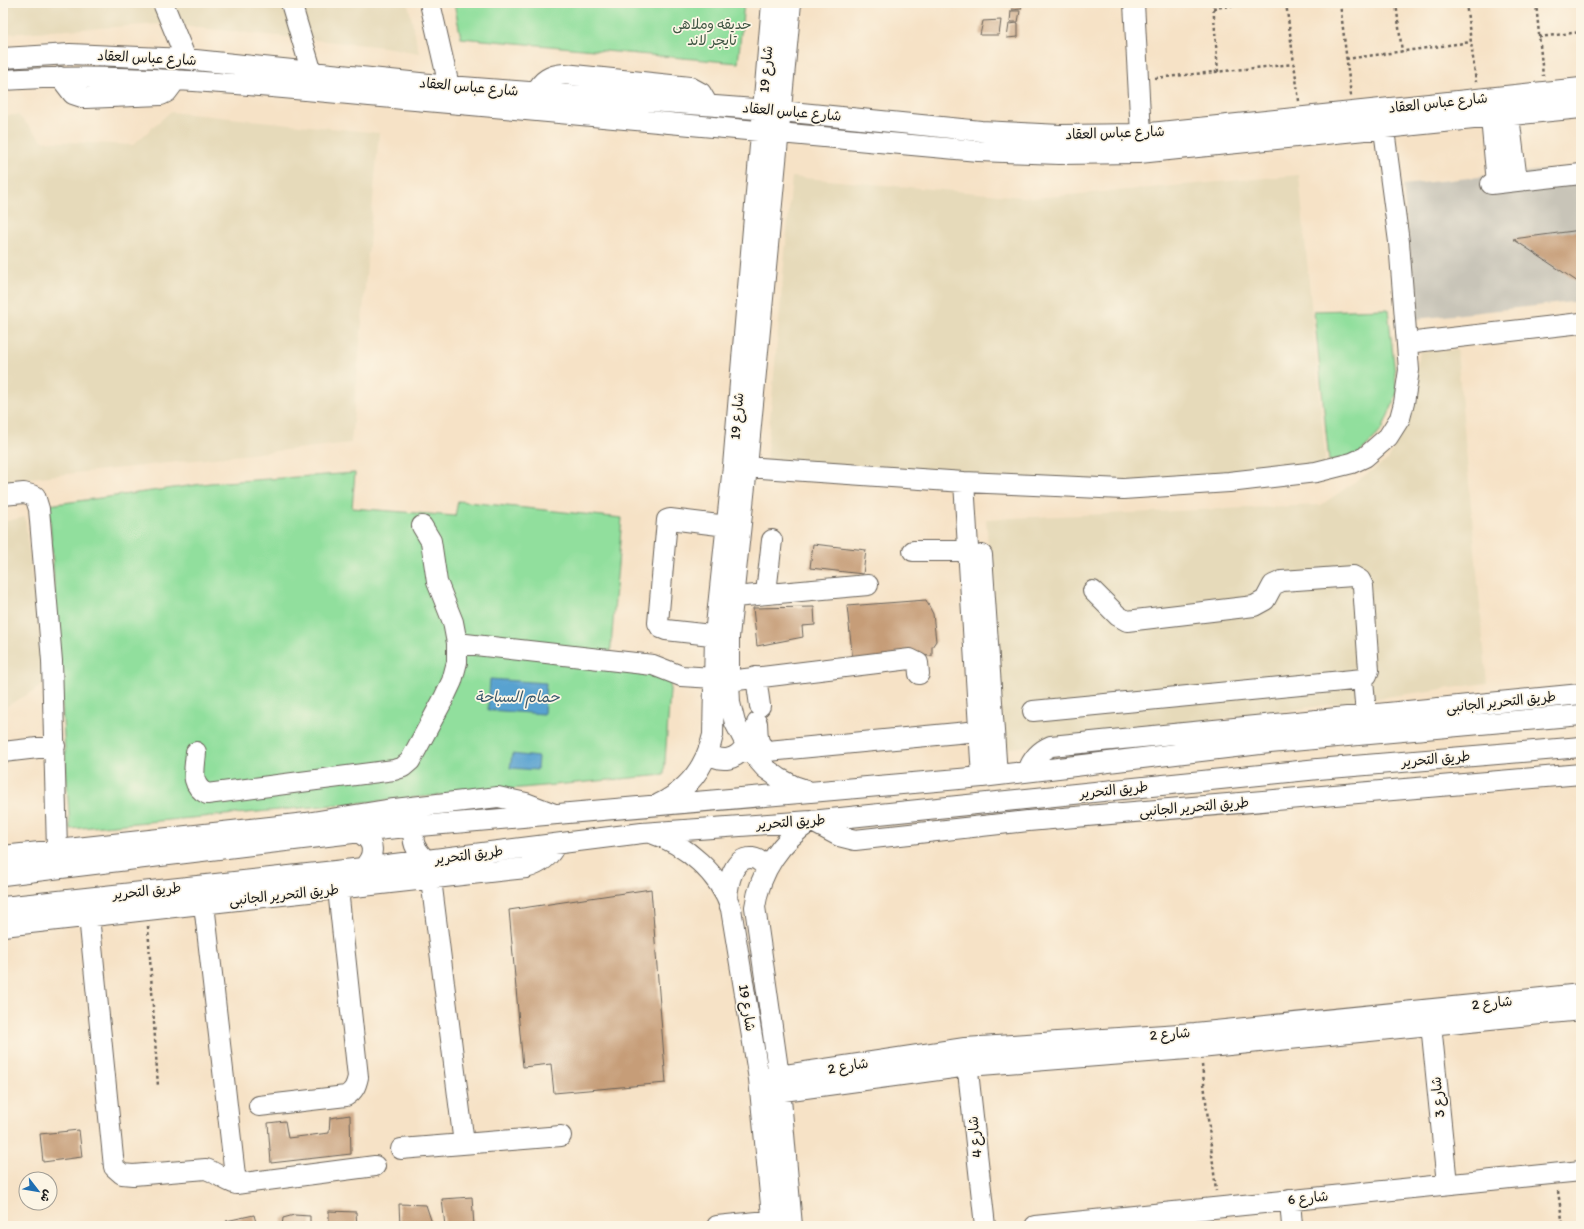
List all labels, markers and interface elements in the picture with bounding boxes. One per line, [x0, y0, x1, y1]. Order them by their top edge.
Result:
park label: حديقه وملاهى تايجر لاند [672, 16, 752, 49]
street label: شارع 19 [755, 45, 778, 93]
street label: شارع عباس العقاد [97, 47, 197, 70]
street label: شارع عباس العقاد [419, 74, 519, 101]
street label: شارع عباس العقاد [1388, 89, 1488, 118]
street label: شارع عباس العقاد [742, 99, 842, 126]
street label: شارع عباس العقاد [1065, 123, 1165, 144]
street label: شارع 19 [726, 392, 749, 440]
water label: حمام السباحة [475, 688, 560, 709]
street label: طريق التحرير الجانبى [1445, 688, 1557, 717]
street label: طريق التحرير [1400, 748, 1471, 771]
street label: طريق التحرير [1078, 778, 1149, 802]
street label: طريق التحرير الجانبى [1138, 794, 1250, 821]
street label: طريق التحرير [755, 811, 826, 833]
street label: طريق التحرير [433, 842, 504, 868]
street label: طريق التحرير [111, 879, 182, 903]
street label: طريق التحرير الجانبى [228, 881, 340, 910]
street label: شارع 19 [734, 983, 759, 1033]
street label: شارع 2 [1471, 992, 1513, 1015]
street label: شارع 2 [1149, 1024, 1191, 1045]
street label: شارع 2 [827, 1054, 870, 1079]
street label: شارع 3 [1427, 1076, 1450, 1118]
street label: شارع 4 [964, 1115, 987, 1159]
north arrow [18, 1171, 58, 1211]
text: ش [37, 1187, 55, 1204]
street label: شارع 6 [1287, 1187, 1329, 1210]

